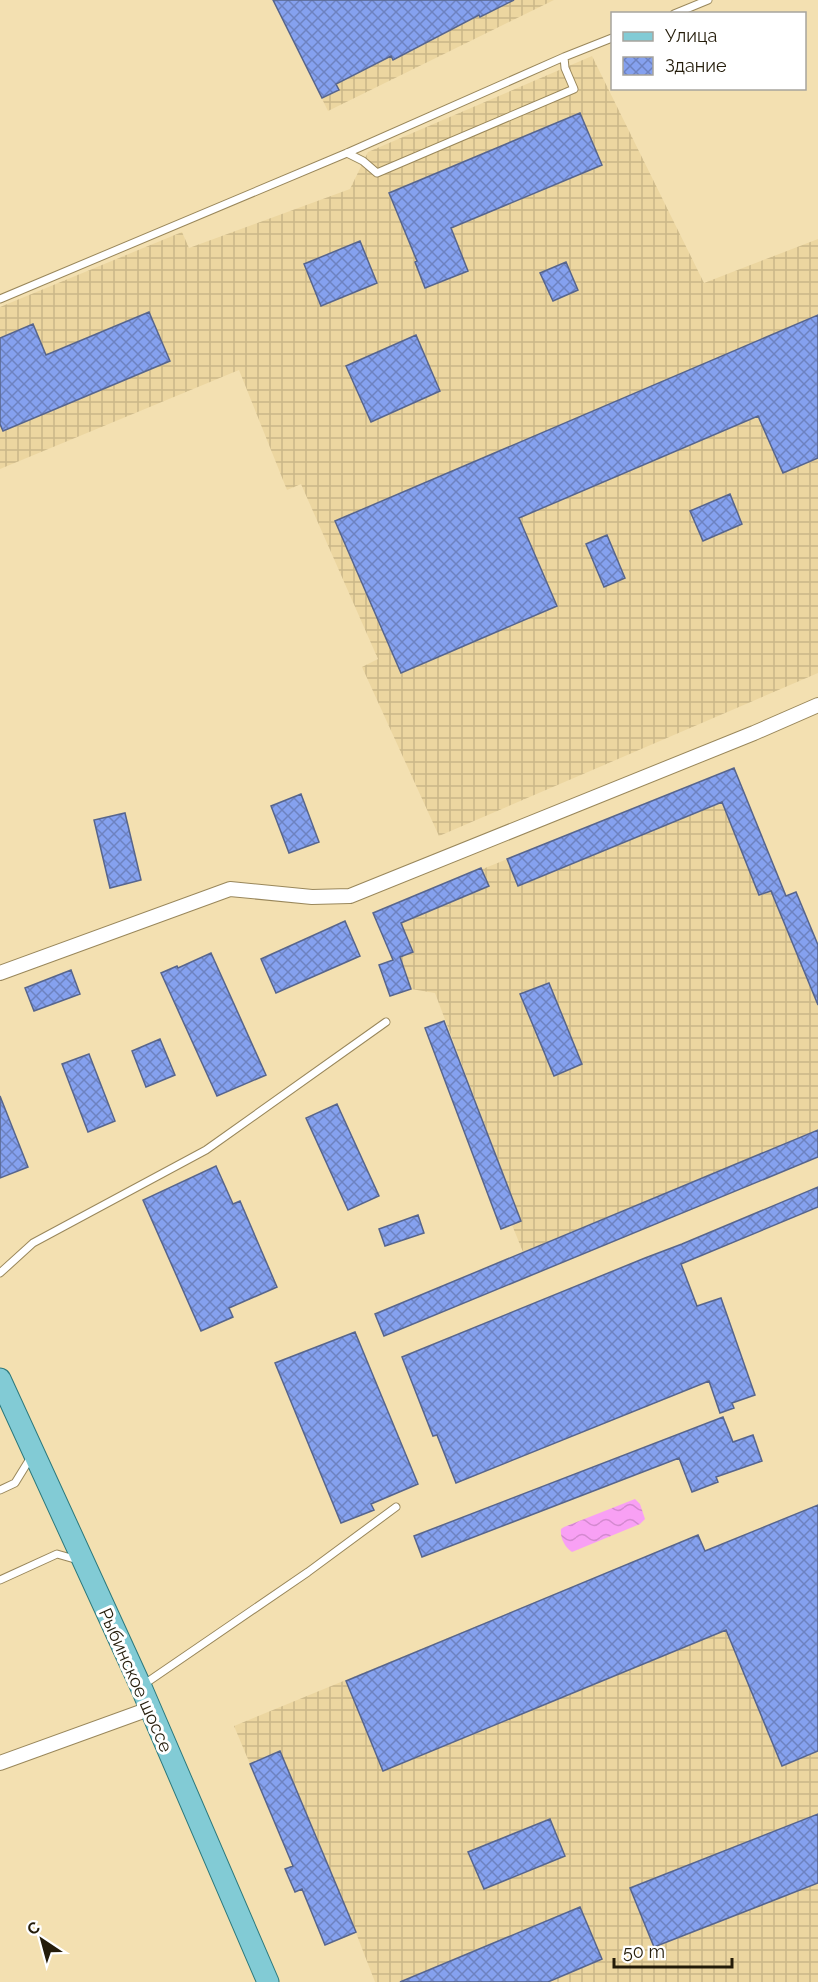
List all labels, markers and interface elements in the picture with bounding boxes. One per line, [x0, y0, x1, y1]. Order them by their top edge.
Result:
legend [611, 12, 806, 90]
text: Улица [665, 25, 717, 46]
text: Здание [665, 55, 727, 76]
street label: Рыбинское шоссе [95, 1605, 177, 1756]
north arrow [12, 1910, 72, 1970]
text: С [23, 1917, 44, 1939]
scale bar [614, 1931, 732, 1969]
text: 50 m [623, 1941, 665, 1962]

